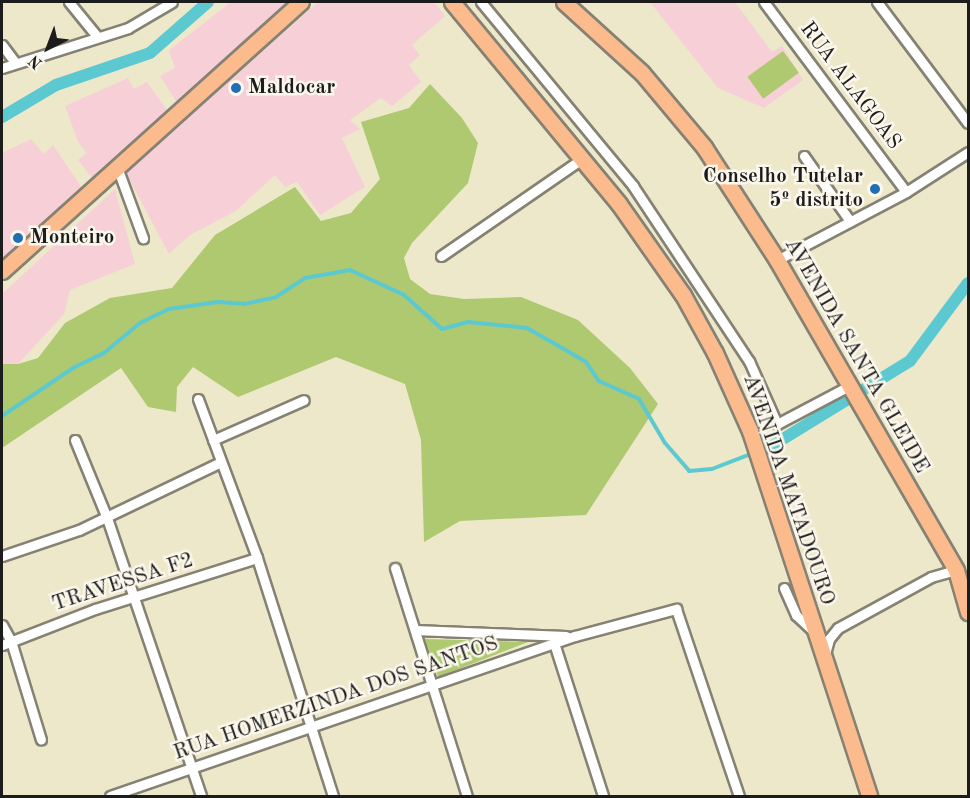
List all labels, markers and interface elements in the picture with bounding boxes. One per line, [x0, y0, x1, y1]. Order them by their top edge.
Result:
street label: RUA ALAGOAS [794, 17, 906, 155]
north arrow [18, 18, 78, 78]
text: N [26, 51, 46, 71]
place label: Maldocar [248, 75, 335, 101]
marker: Maldocar [229, 81, 243, 95]
place label: Conselho Tutelar 5º distrito [703, 164, 863, 214]
marker: Conselho Tutelar 5º distrito [868, 182, 882, 196]
place label: Monteiro [30, 225, 114, 251]
marker: Monteiro [11, 231, 25, 245]
street label: AVENIDA SANTA GLEIDE [778, 234, 934, 478]
street label: AVENIDA MATADOURO [737, 371, 839, 609]
street label: TRAVESSA F2 [49, 548, 197, 618]
street label: RUA HOMERZINDA DOS SANTOS [170, 632, 502, 766]

